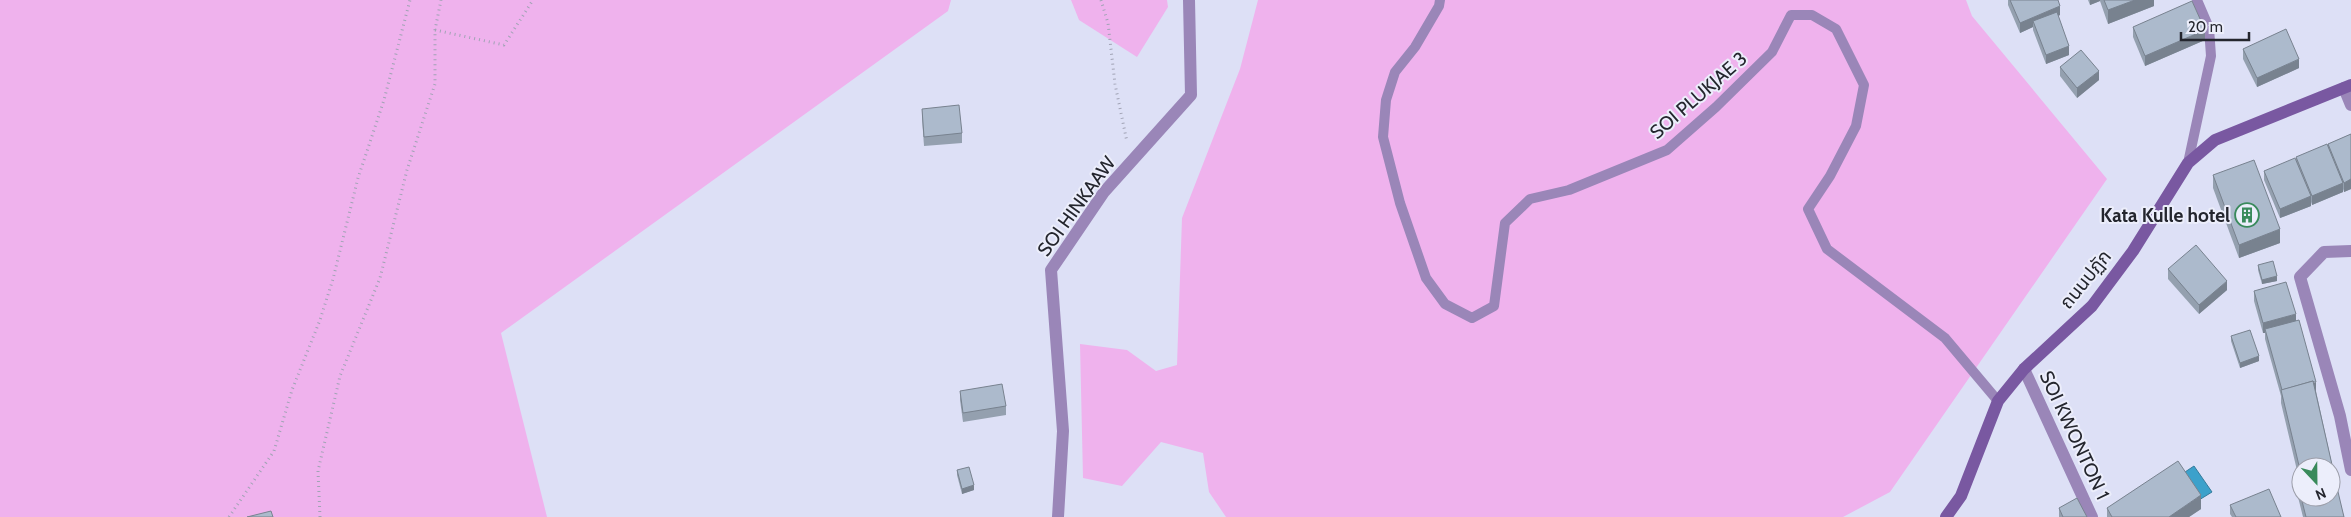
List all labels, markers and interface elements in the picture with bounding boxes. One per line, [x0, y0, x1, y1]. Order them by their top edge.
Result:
scale bar [2181, 10, 2248, 42]
text: 20 m [2188, 18, 2223, 36]
street label: SOI PLUKJAE 3 [1645, 47, 1752, 144]
street label: SOI HINKAAW [1032, 152, 1120, 261]
building icon: Kata Kulle hotel [2234, 202, 2260, 228]
place label: Kata Kulle hotel [2100, 204, 2230, 227]
street label: ถนนปฏัก [2055, 245, 2116, 313]
street label: SOI KWONTON 1 [2035, 367, 2114, 503]
north arrow [2291, 457, 2341, 507]
text: N [2313, 484, 2329, 504]

